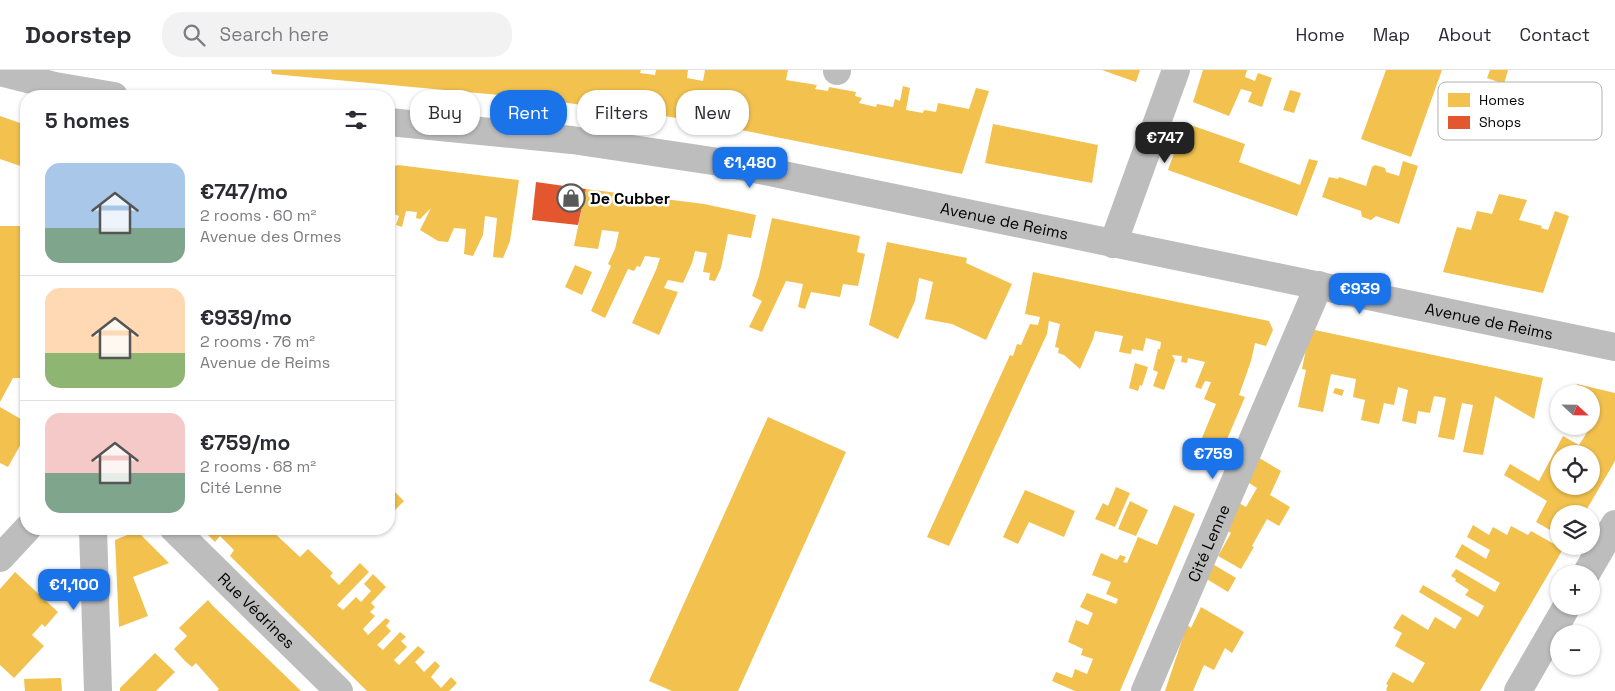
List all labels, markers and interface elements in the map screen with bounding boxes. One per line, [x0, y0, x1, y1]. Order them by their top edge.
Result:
search box [162, 12, 512, 57]
text: Doorstep [25, 19, 132, 50]
icon: search [180, 21, 208, 49]
text: Search here [220, 22, 329, 47]
text: Home [1296, 23, 1345, 46]
text: Map [1373, 23, 1410, 46]
text: About [1438, 23, 1492, 46]
text: Contact [1520, 23, 1590, 46]
legend [1438, 82, 1602, 140]
chip: Buy [410, 90, 480, 135]
chip: Rent [490, 90, 567, 135]
chip: Filters [577, 90, 666, 135]
chip: New [676, 90, 749, 135]
text: Homes [1479, 91, 1525, 109]
icon: filters [342, 106, 370, 134]
text: 5 homes [45, 107, 130, 134]
text: Shops [1479, 113, 1521, 131]
pin: €747 [1135, 122, 1195, 164]
text: €747 [1146, 127, 1184, 148]
pin: €1,480 [709, 146, 791, 189]
text: €1,480 [724, 152, 776, 173]
text: €747/mo [200, 178, 288, 205]
icon: home [85, 183, 145, 243]
shop icon: De Cubber [556, 183, 586, 213]
place label: De Cubber [590, 188, 670, 209]
street label: Avenue de Reims [939, 197, 1070, 244]
text: 2 rooms · 60 m² [200, 205, 316, 226]
text: Avenue des Ormes [200, 226, 341, 247]
pin: €939 [1330, 272, 1390, 315]
text: €939 [1340, 278, 1380, 299]
street label: Avenue de Reims [1423, 297, 1555, 344]
text: €939/mo [200, 304, 292, 331]
icon: home [85, 308, 145, 368]
text: 2 rooms · 76 m² [200, 331, 315, 352]
text: Avenue de Reims [200, 352, 330, 373]
north arrow [1550, 385, 1600, 435]
map controls [1550, 385, 1600, 675]
text: €759/mo [200, 429, 290, 456]
icon: home [85, 433, 145, 493]
pin: €759 [1183, 438, 1243, 480]
text: €759 [1193, 443, 1233, 464]
button: locate [1550, 445, 1600, 495]
text: 2 rooms · 68 m² [200, 456, 316, 477]
text: Cité Lenne [200, 477, 282, 498]
street label: Cité Lenne [1183, 501, 1234, 585]
button: layers [1550, 505, 1600, 555]
button: + [1550, 565, 1600, 615]
pin: €1,100 [33, 568, 115, 611]
street label: Rue Védrines [214, 568, 300, 653]
text: €1,100 [49, 574, 99, 595]
button: − [1550, 625, 1600, 675]

